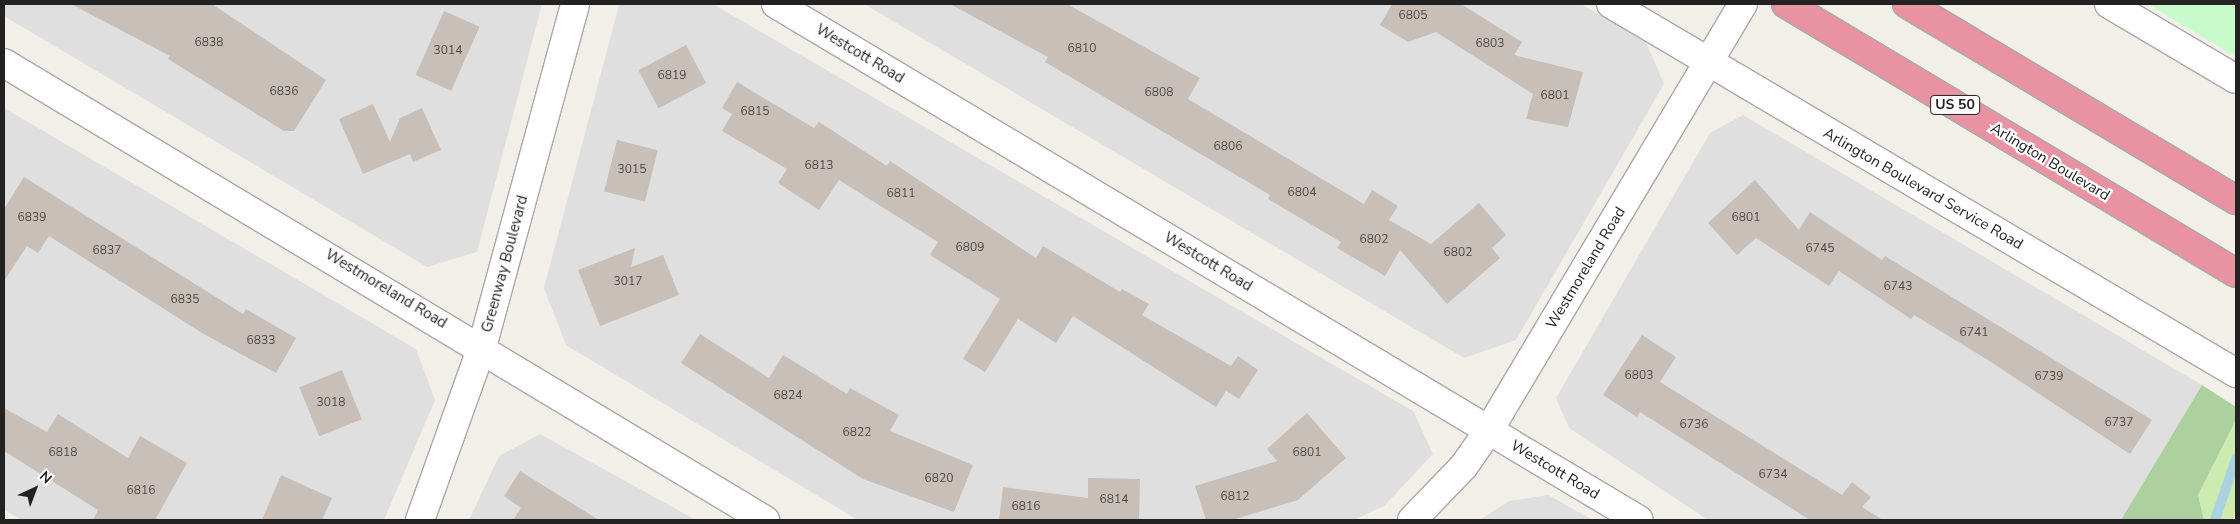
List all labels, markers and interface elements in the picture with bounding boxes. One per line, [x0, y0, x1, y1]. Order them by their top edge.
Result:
house number: 6805 [1399, 9, 1427, 23]
street label: Westcott Road [812, 21, 908, 87]
house number: 6838 [195, 36, 223, 50]
house number: 6803 [1476, 37, 1504, 51]
house number: 6810 [1068, 42, 1096, 56]
house number: 3014 [434, 44, 462, 58]
house number: 6819 [658, 69, 686, 83]
house number: 6836 [270, 85, 298, 99]
house number: 6808 [1145, 86, 1173, 100]
house number: 6801 [1541, 89, 1569, 103]
road number: US 50 [1930, 94, 1980, 116]
house number: 6815 [741, 105, 769, 119]
street label: Arlington Boulevard [1987, 119, 2113, 205]
street label: Arlington Boulevard Service Road [1820, 124, 2026, 254]
house number: 6806 [1214, 140, 1242, 154]
house number: 6813 [805, 159, 833, 173]
house number: 3015 [618, 163, 646, 177]
house number: 6804 [1288, 186, 1316, 200]
house number: 6811 [887, 187, 915, 201]
street label: Greenway Boulevard [478, 193, 532, 335]
street label: Westmoreland Road [1543, 204, 1629, 332]
house number: 6839 [18, 211, 46, 225]
house number: 6801 [1732, 211, 1760, 225]
street label: Westcott Road [1160, 229, 1256, 295]
house number: 6802 [1360, 233, 1388, 247]
house number: 6809 [956, 241, 984, 255]
house number: 6745 [1806, 242, 1834, 256]
house number: 6837 [93, 244, 121, 258]
street label: Westmoreland Road [322, 246, 450, 332]
house number: 6802 [1444, 246, 1472, 260]
house number: 3017 [614, 275, 642, 289]
house number: 6743 [1884, 280, 1912, 294]
house number: 6835 [171, 293, 199, 307]
house number: 6741 [1960, 326, 1988, 340]
house number: 6833 [247, 334, 275, 348]
house number: 6803 [1625, 369, 1653, 383]
house number: 6739 [2035, 370, 2063, 384]
house number: 6824 [774, 389, 802, 403]
house number: 3018 [317, 396, 345, 410]
house number: 6737 [2105, 416, 2133, 430]
house number: 6736 [1680, 418, 1708, 432]
house number: 6822 [843, 426, 871, 440]
street label: Westcott Road [1507, 437, 1603, 503]
house number: 6818 [49, 446, 77, 460]
house number: 6801 [1293, 446, 1321, 460]
north arrow [10, 464, 60, 514]
text: N [35, 467, 56, 488]
house number: 6734 [1759, 468, 1787, 482]
house number: 6820 [925, 472, 953, 486]
house number: 6816 [127, 484, 155, 498]
house number: 6812 [1221, 490, 1249, 504]
house number: 6814 [1100, 493, 1128, 507]
house number: 6816 [1012, 500, 1040, 514]

